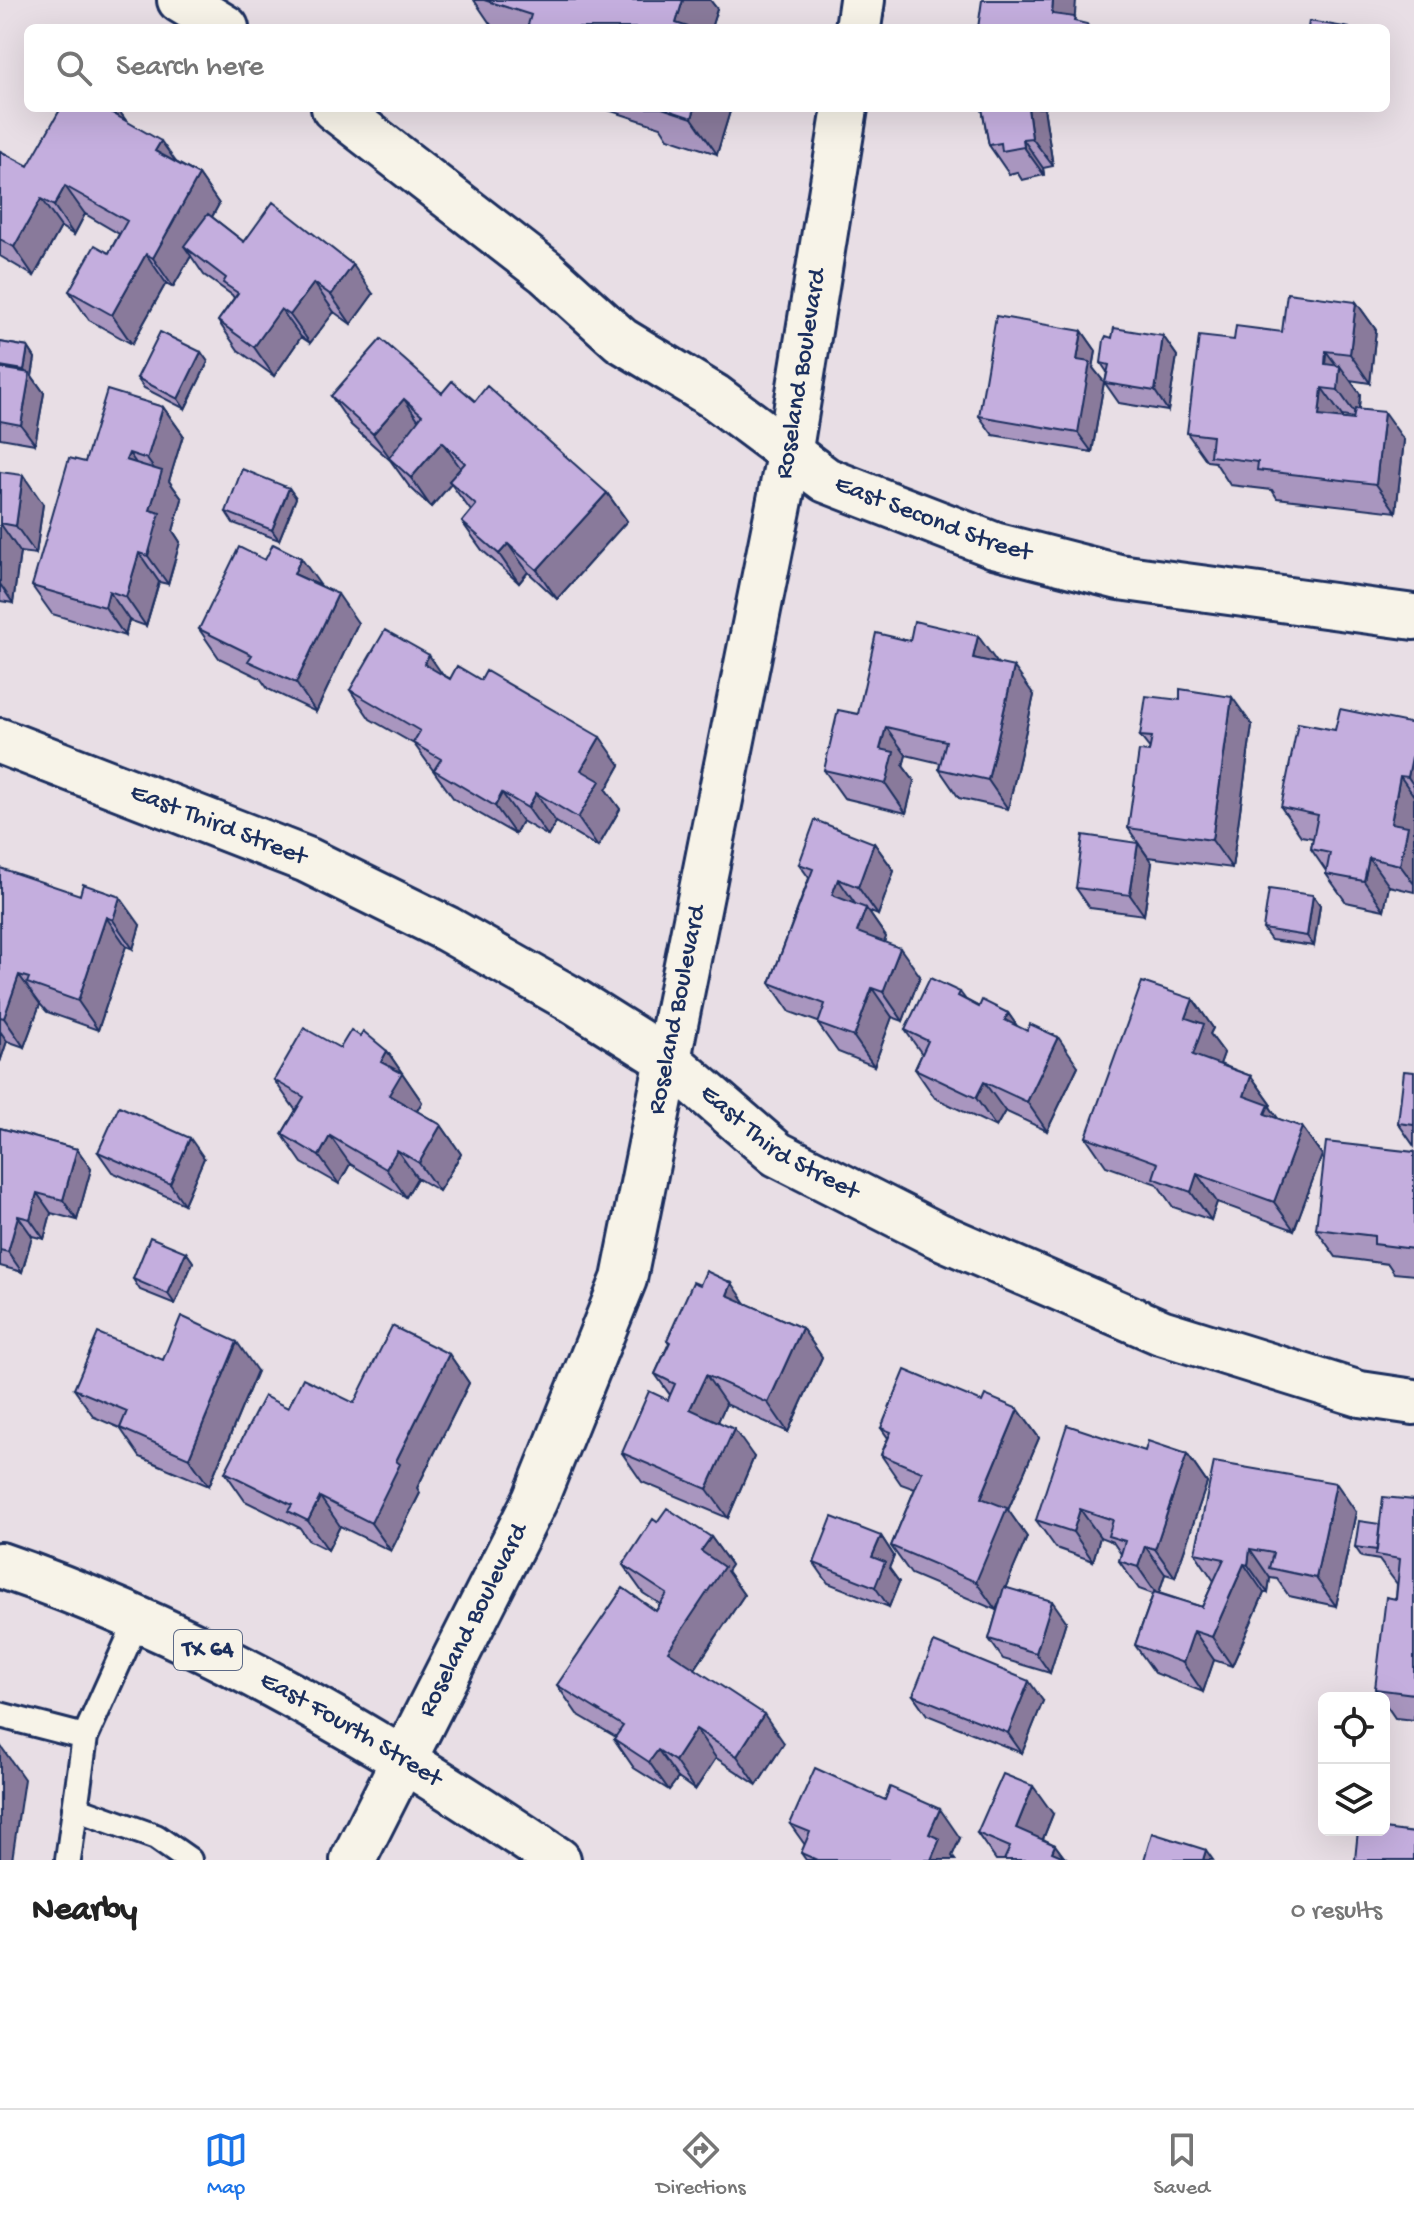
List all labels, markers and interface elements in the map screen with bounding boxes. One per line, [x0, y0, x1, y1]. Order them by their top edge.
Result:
search box [24, 24, 1390, 112]
icon: search [52, 46, 96, 90]
text: Search here [116, 51, 264, 86]
street label: Roseland Boulevard [769, 265, 835, 482]
street label: East Second Street [830, 469, 1037, 570]
street label: East Third Street [126, 777, 313, 875]
street label: Roseland Boulevard [642, 901, 714, 1117]
street label: East Third Street [693, 1079, 866, 1209]
street label: Roseland Boulevard [412, 1517, 536, 1723]
road number: TX 64 [174, 1630, 242, 1670]
street label: East Fourth Street [254, 1665, 449, 1796]
map controls [1318, 1692, 1390, 1836]
button: locate [1318, 1692, 1390, 1764]
button: layers [1318, 1764, 1390, 1836]
text: Nearby [32, 1892, 137, 1932]
text: 0 results [1291, 1897, 1382, 1928]
tab: Map [204, 2128, 248, 2202]
tab: Directions [656, 2128, 746, 2202]
tab: Saved [1154, 2128, 1210, 2202]

